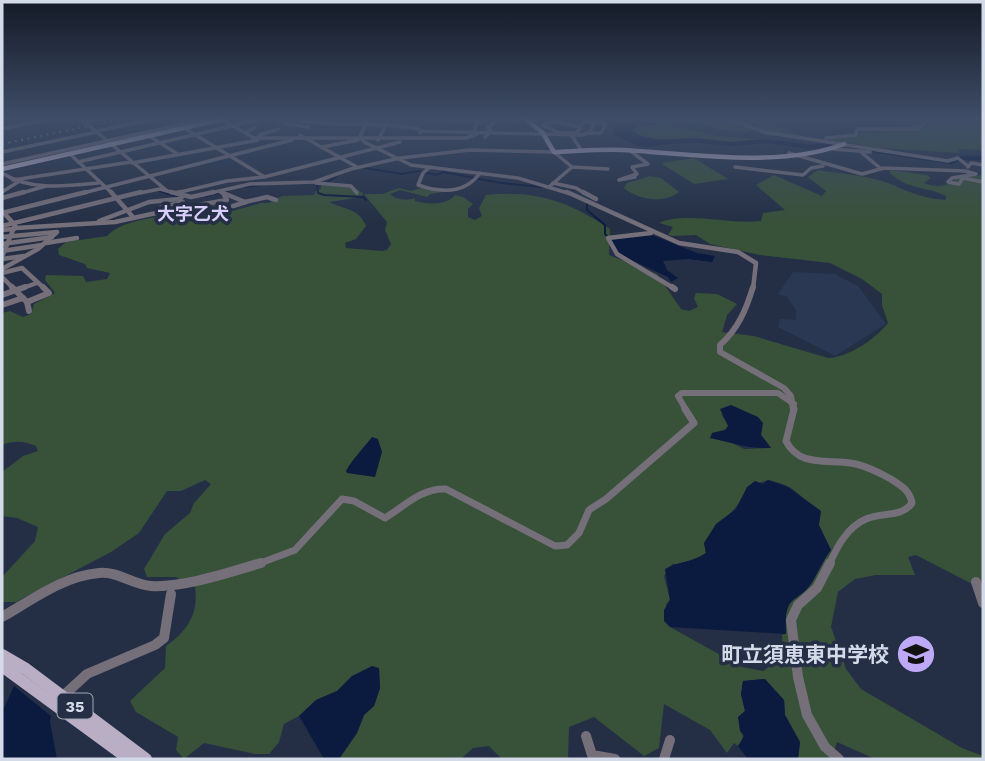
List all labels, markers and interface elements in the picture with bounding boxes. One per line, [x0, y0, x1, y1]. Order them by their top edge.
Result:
district label: 大字乙犬 [157, 203, 229, 224]
school or university icon: 町立須恵東中学校 [895, 633, 937, 675]
place label: 町立須恵東中学校 [721, 642, 889, 667]
road number: 35 [57, 694, 92, 719]

